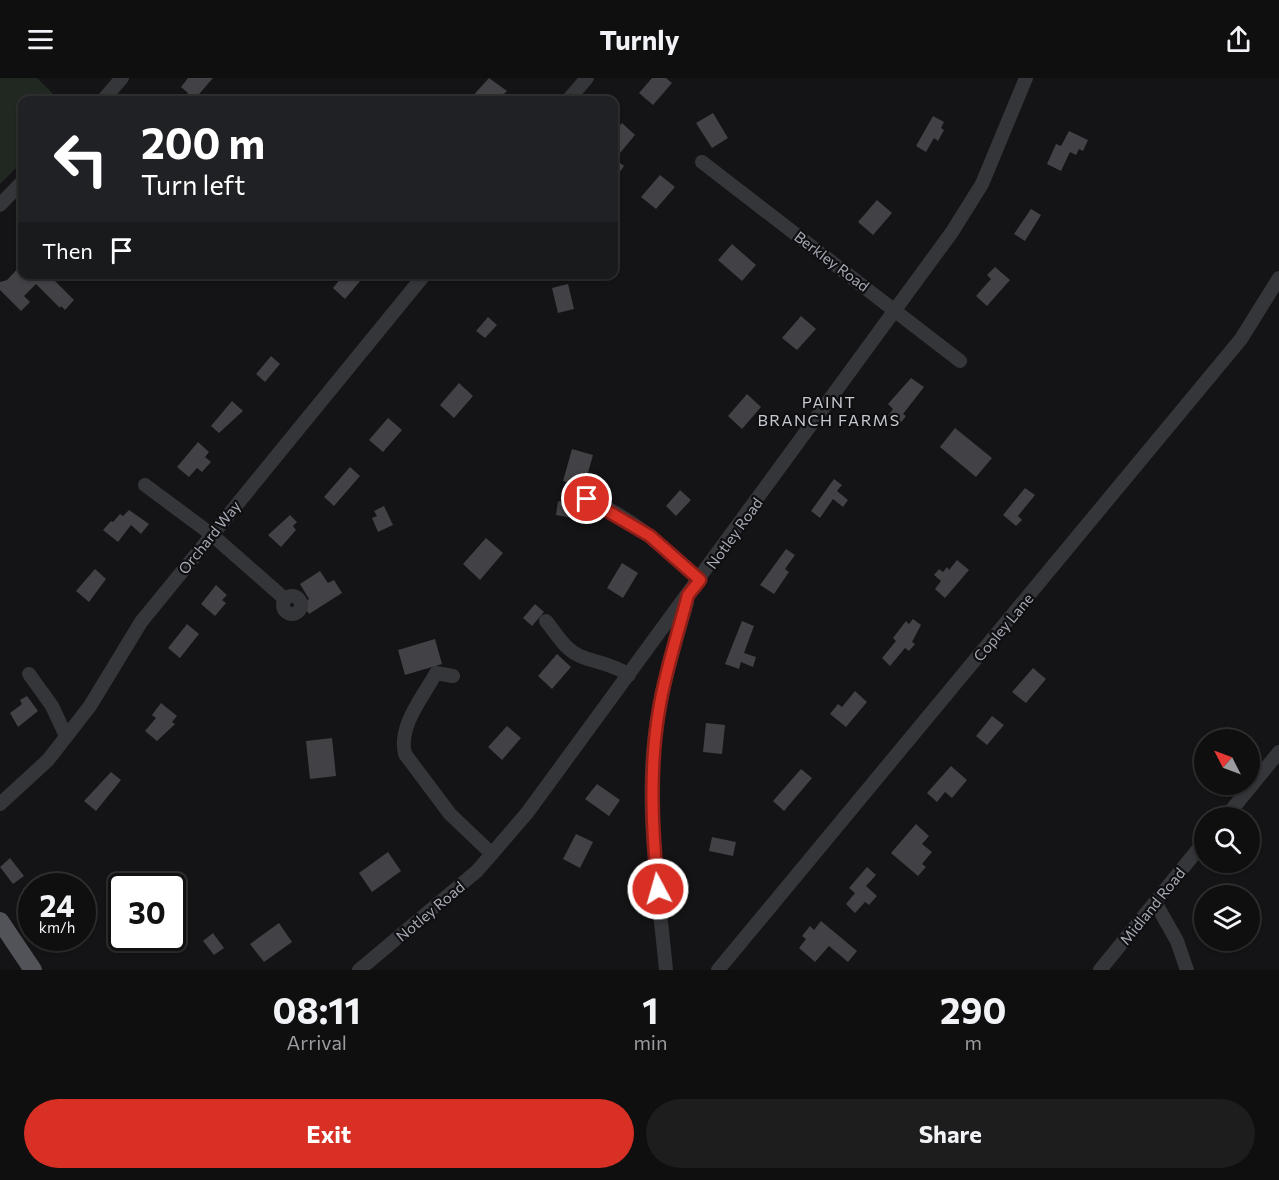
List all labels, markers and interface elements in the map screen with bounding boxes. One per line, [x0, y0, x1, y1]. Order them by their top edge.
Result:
icon: menu [24, 23, 57, 56]
text: Turnly [599, 23, 680, 56]
icon: share [1222, 23, 1255, 56]
text: 200 m [141, 116, 265, 168]
icon: left [42, 120, 120, 198]
text: Turn left [141, 168, 245, 201]
street label: Berkley Road [791, 227, 873, 295]
icon: arrive [105, 234, 138, 267]
text: Then [42, 237, 93, 264]
district label: PAINT BRANCH FARMS [757, 392, 901, 429]
pin [561, 473, 612, 524]
icon: arrive [570, 482, 603, 515]
street label: Notley Road [702, 494, 766, 572]
street label: Orchard Way [174, 497, 244, 577]
street label: Copley Lane [969, 589, 1037, 665]
north arrow [1194, 729, 1260, 795]
map controls [1194, 729, 1260, 951]
button: search [1194, 807, 1260, 873]
position arrow [626, 857, 690, 921]
street label: Midland Road [1116, 864, 1188, 948]
speed limit sign: 30 [108, 873, 186, 951]
street label: Notley Road [392, 877, 468, 945]
button: layers [1194, 885, 1260, 951]
text: 24 [39, 886, 75, 923]
text: km/h [39, 918, 75, 936]
text: 08:11 [273, 987, 361, 1031]
text: 1 [642, 987, 659, 1031]
text: 290 [940, 987, 1006, 1031]
text: Arrival [286, 1030, 347, 1054]
text: min [633, 1030, 667, 1054]
text: m [964, 1030, 982, 1054]
button: Exit [24, 1099, 634, 1168]
button: Share [646, 1099, 1255, 1168]

